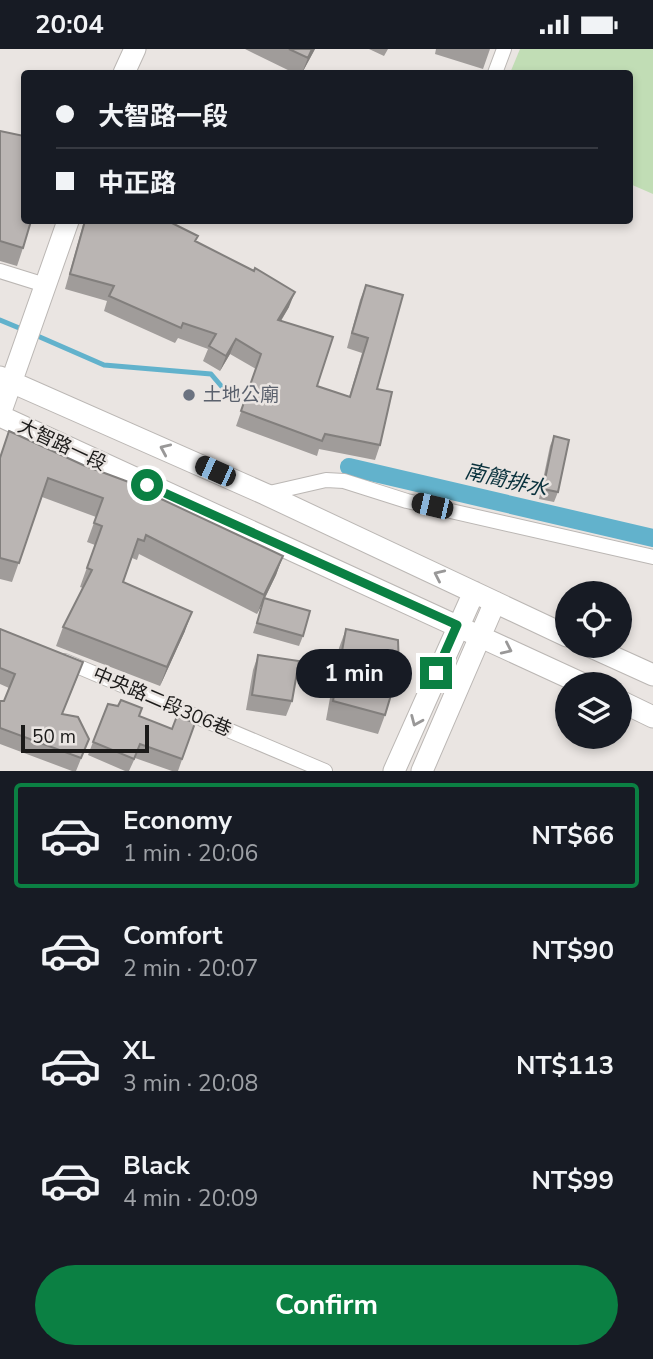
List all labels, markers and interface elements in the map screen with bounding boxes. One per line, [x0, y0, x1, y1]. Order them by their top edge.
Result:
text: 20:04 [35, 7, 104, 42]
text: 大智路一段 [98, 99, 228, 134]
text: 中正路 [98, 166, 176, 201]
place label: 土地公廟 [203, 382, 279, 408]
marker: 土地公廟 [181, 387, 197, 403]
street label: 大智路一段 [13, 413, 111, 477]
one-way arrow [160, 443, 173, 457]
car [192, 453, 239, 489]
water label: 南簡排水 [462, 457, 551, 503]
route start [131, 469, 163, 501]
car [410, 491, 455, 521]
one-way arrow [434, 570, 446, 584]
map controls [555, 581, 632, 749]
button: locate [555, 581, 632, 658]
one-way arrow [500, 641, 512, 655]
callout: 1 min [296, 649, 412, 697]
route end [420, 657, 452, 689]
text: 1 min [324, 658, 384, 689]
street label: 中央路二段306巷 [89, 661, 235, 743]
button: layers [555, 672, 632, 749]
one-way arrow [410, 714, 424, 726]
scale bar [21, 722, 149, 754]
text: 50 m [32, 724, 76, 750]
text: Economy [123, 803, 232, 838]
icon: car [39, 804, 102, 867]
text: NT$66 [532, 818, 614, 853]
text: 1 min · 20:06 [123, 838, 258, 869]
text: Comfort [123, 918, 223, 953]
icon: car [39, 919, 102, 982]
text: NT$90 [532, 933, 614, 968]
text: 2 min · 20:07 [123, 953, 258, 984]
text: XL [123, 1033, 155, 1068]
icon: car [39, 1034, 102, 1097]
text: NT$113 [516, 1048, 614, 1083]
text: 3 min · 20:08 [123, 1068, 258, 1099]
text: Black [123, 1148, 190, 1183]
icon: car [39, 1149, 102, 1212]
text: NT$99 [532, 1163, 614, 1198]
text: 4 min · 20:09 [123, 1183, 258, 1214]
button: Confirm [35, 1265, 618, 1345]

